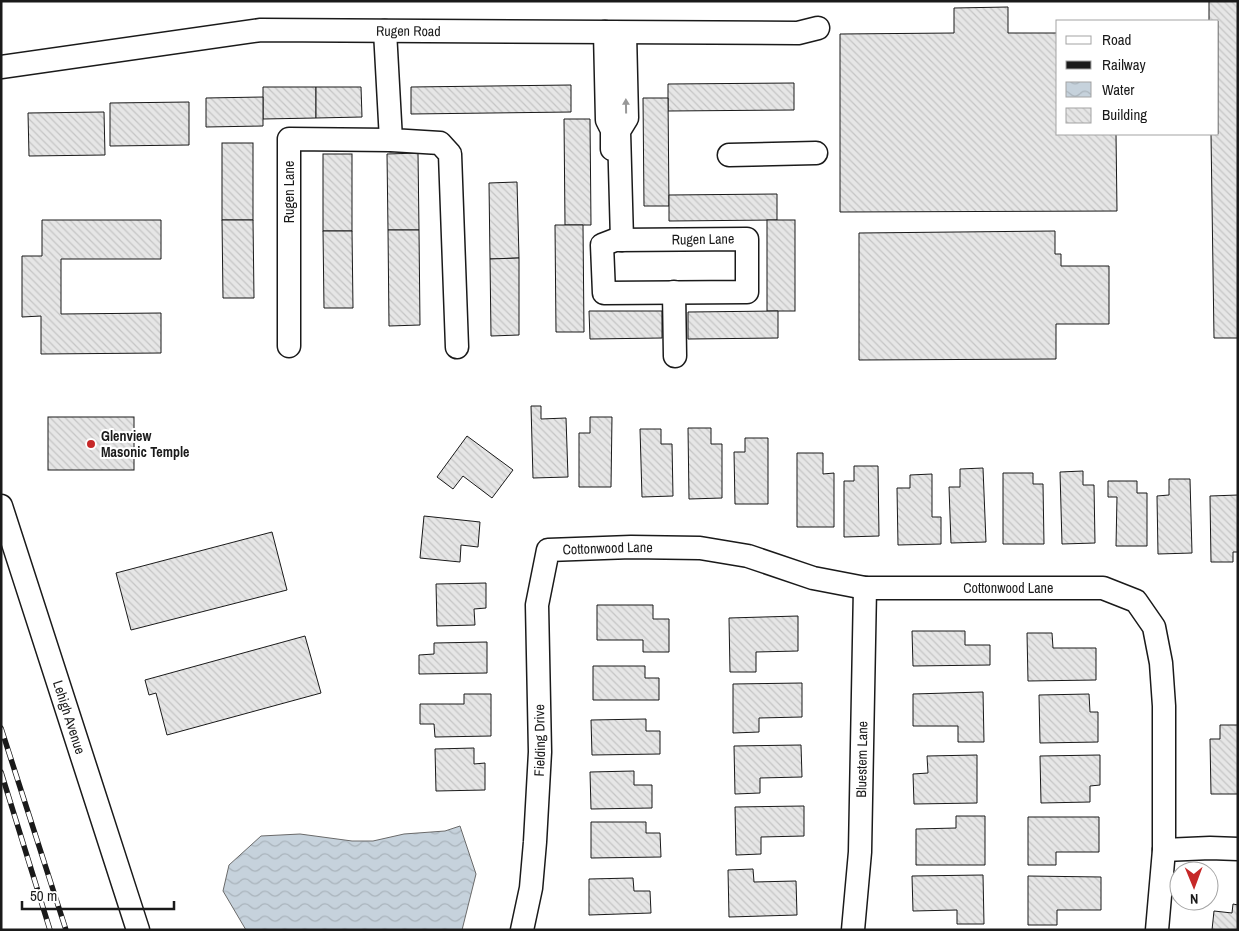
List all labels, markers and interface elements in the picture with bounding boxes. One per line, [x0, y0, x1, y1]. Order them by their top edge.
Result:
legend [1056, 20, 1219, 135]
street label: Rugen Road [376, 22, 441, 40]
text: Road [1102, 29, 1131, 50]
text: Railway [1102, 54, 1147, 75]
text: Water [1102, 79, 1134, 100]
one-way arrow [622, 97, 630, 113]
text: Building [1102, 104, 1147, 125]
street label: Rugen Lane [280, 161, 298, 223]
street label: Rugen Lane [672, 229, 734, 249]
place label: Glenview Masonic Temple [101, 427, 189, 461]
marker: Glenview Masonic Temple [85, 438, 97, 450]
street label: Cottonwood Lane [562, 538, 653, 558]
street label: Cottonwood Lane [963, 579, 1053, 597]
street label: Lehigh Avenue [49, 678, 90, 756]
street label: Fielding Drive [530, 704, 549, 777]
street label: Bluestem Lane [852, 721, 871, 798]
north arrow [1169, 861, 1219, 911]
scale bar [22, 878, 175, 910]
text: 50 m [30, 885, 57, 906]
text: N [1190, 890, 1199, 908]

